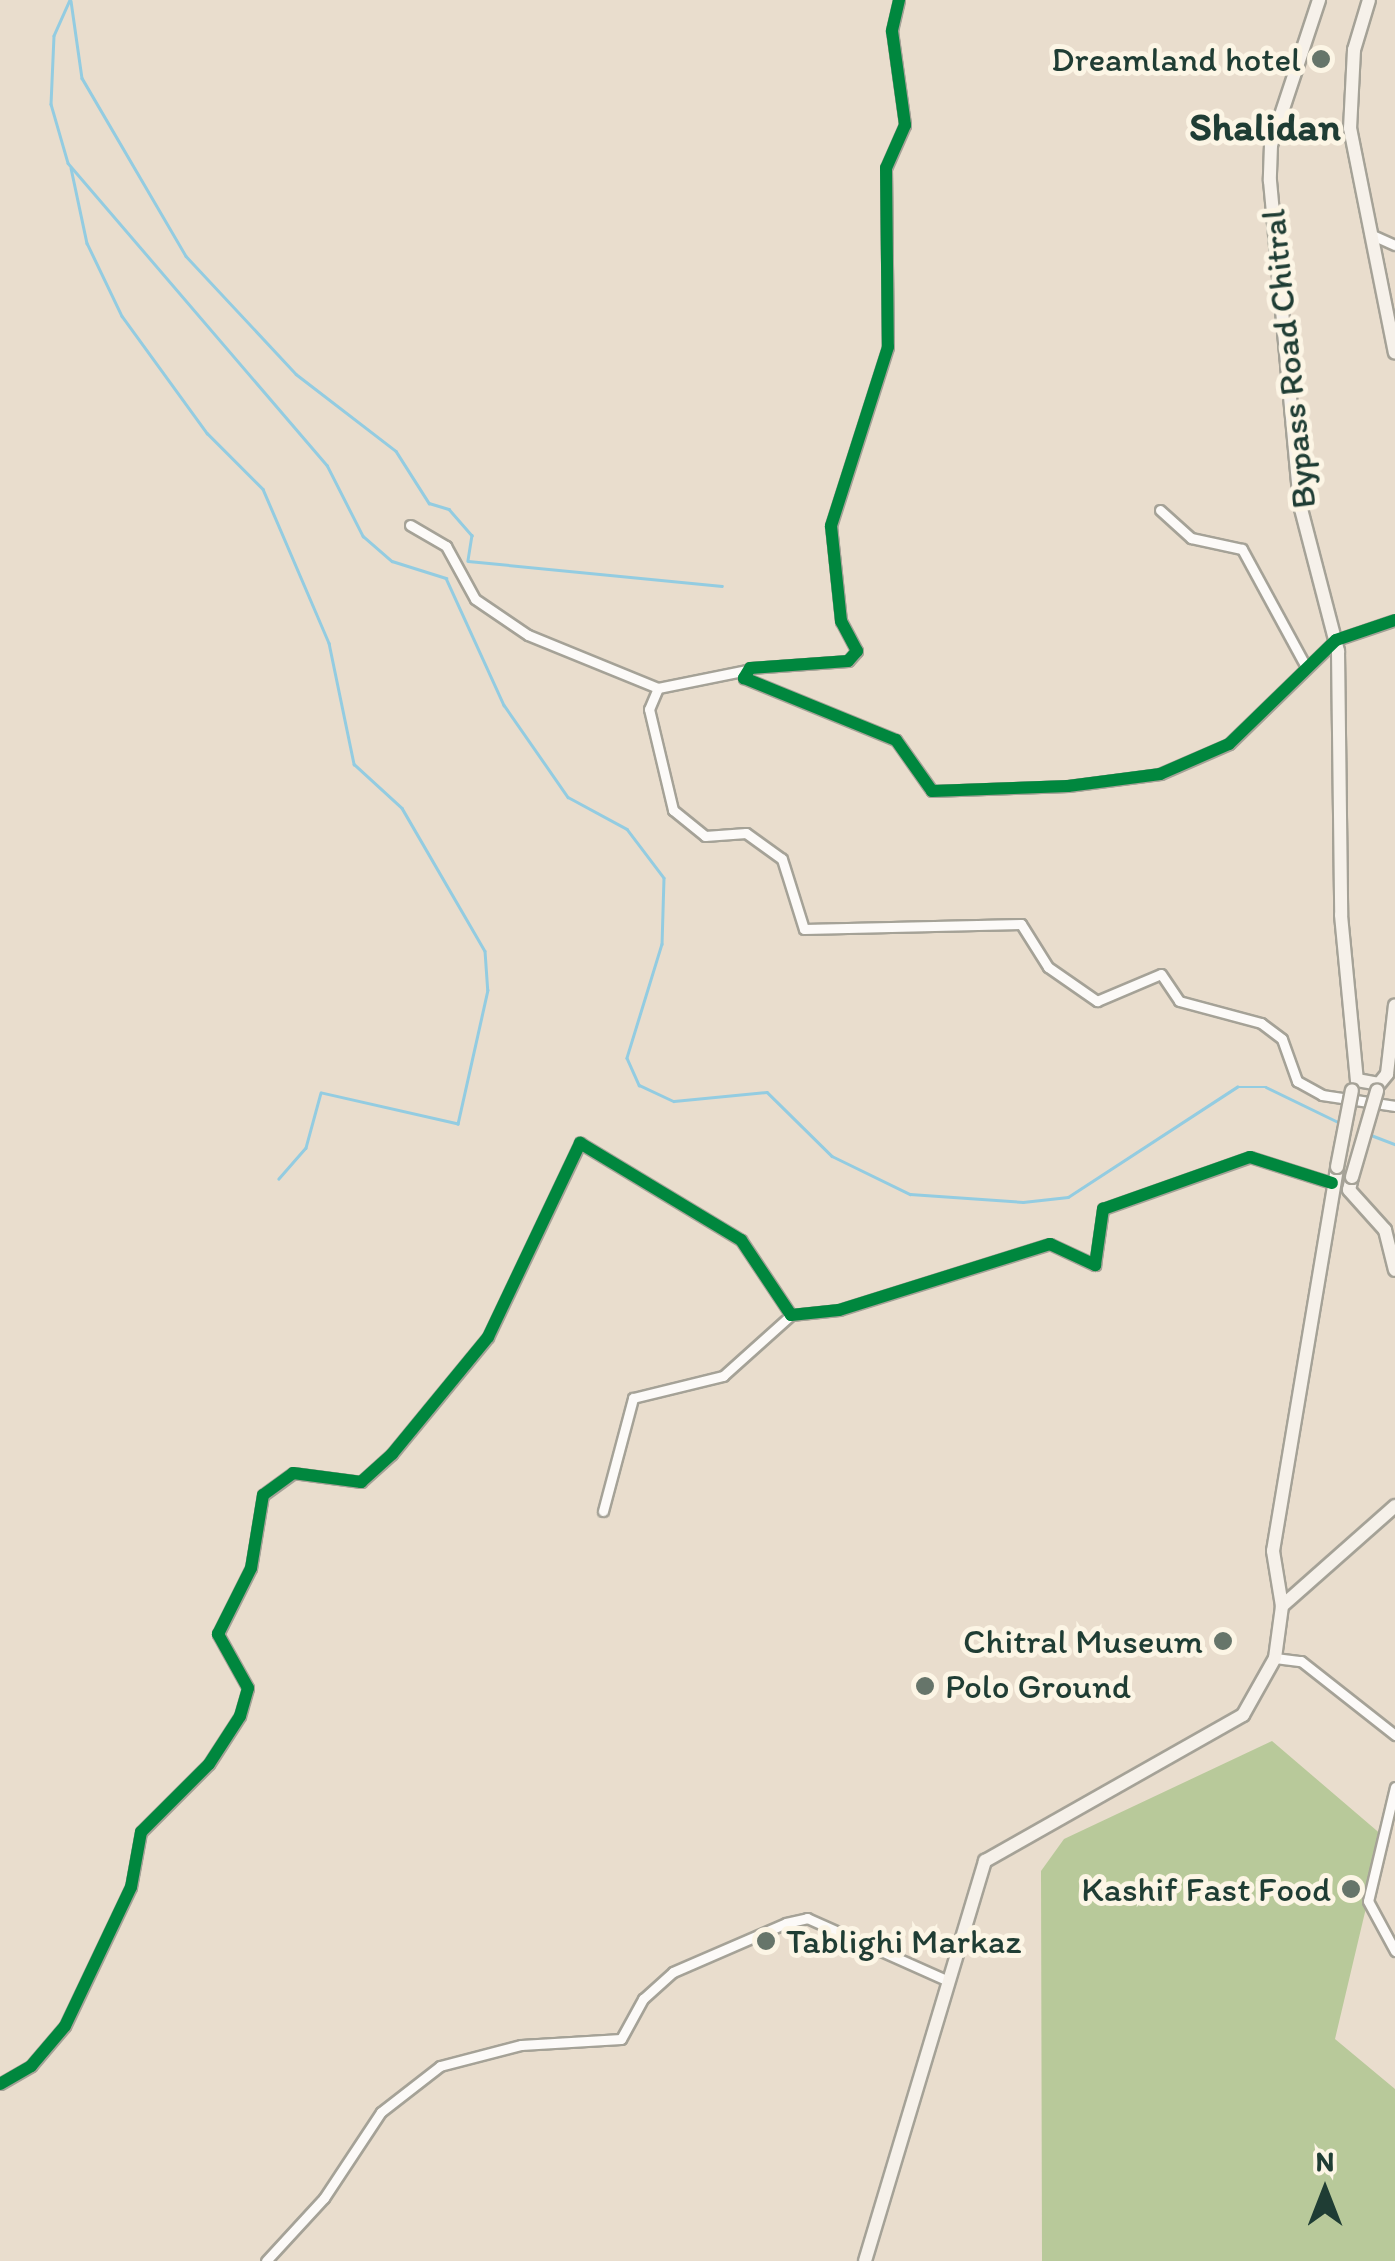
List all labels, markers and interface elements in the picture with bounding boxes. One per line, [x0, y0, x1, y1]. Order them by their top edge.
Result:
place label: Dreamland hotel [1051, 38, 1301, 80]
marker: Dreamland hotel [1310, 48, 1332, 70]
district label: Shalidan [1189, 102, 1341, 150]
street label: Bypass Road Chitral [1251, 207, 1325, 511]
place label: Chitral Museum [964, 1620, 1203, 1662]
marker: Chitral Museum [1212, 1630, 1234, 1652]
place label: Polo Ground [945, 1665, 1130, 1707]
marker: Polo Ground [914, 1675, 936, 1697]
place label: Kashif Fast Food [1083, 1868, 1331, 1910]
marker: Kashif Fast Food [1340, 1878, 1362, 1900]
place label: Tablighi Markaz [786, 1920, 1022, 1962]
marker: Tablighi Markaz [755, 1930, 777, 1952]
north arrow [1275, 2141, 1375, 2241]
text: N [1316, 2144, 1334, 2178]

